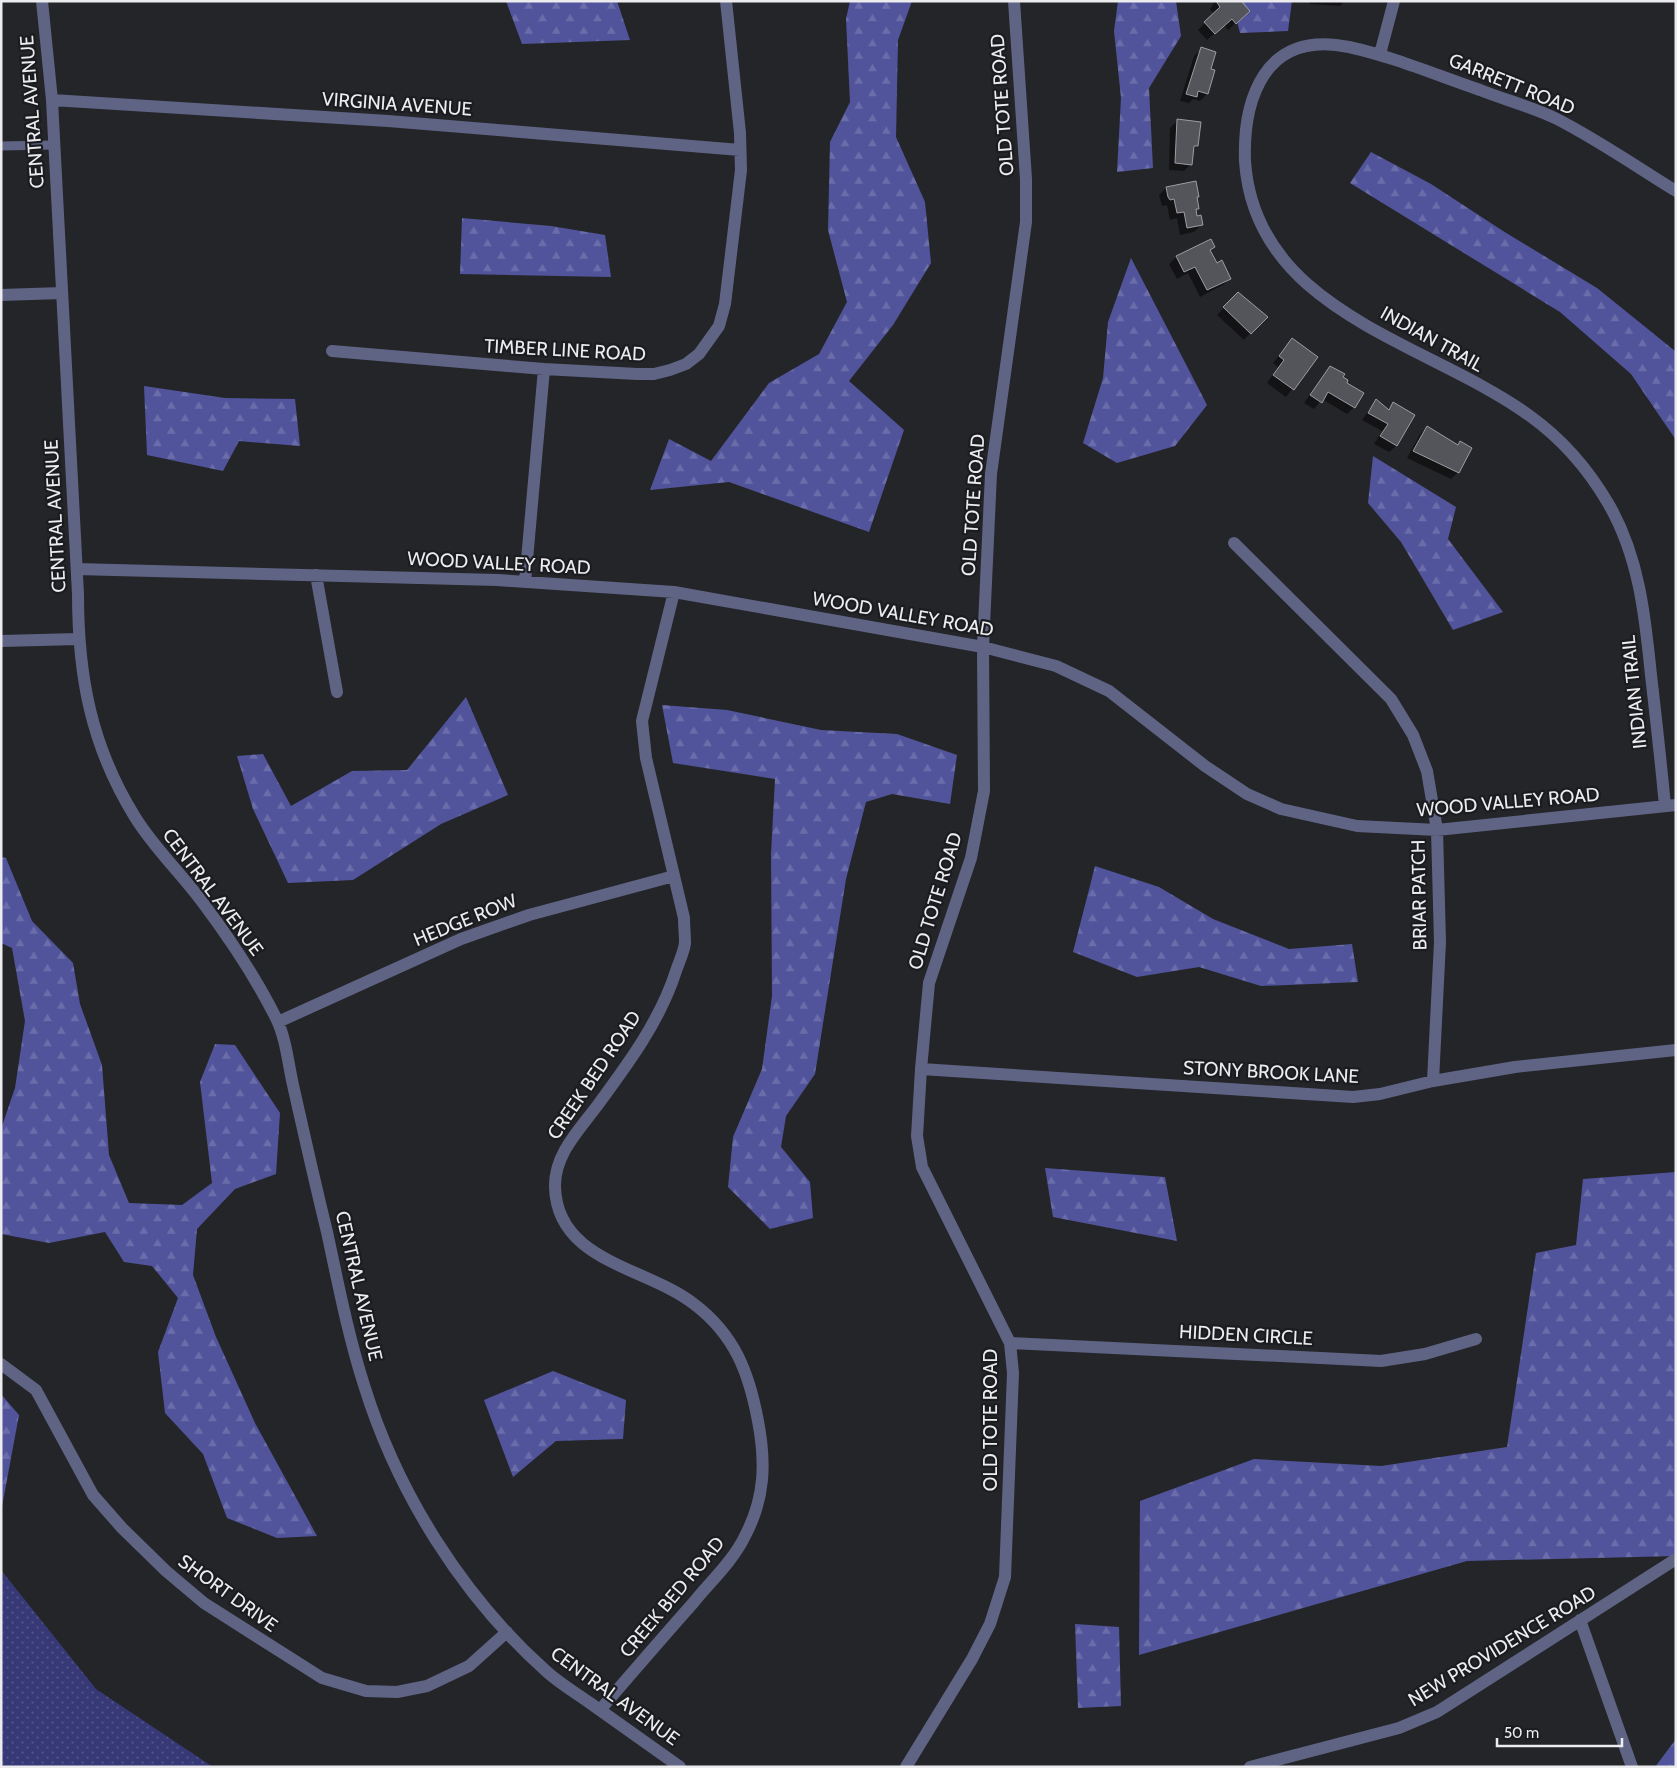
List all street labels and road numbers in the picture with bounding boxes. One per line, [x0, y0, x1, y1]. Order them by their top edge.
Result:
street label: OLD TOTE ROAD [986, 33, 1018, 177]
street label: CENTRAL AVENUE [15, 35, 49, 189]
street label: GARRETT ROAD [1446, 48, 1579, 120]
street label: VIRGINIA AVENUE [321, 87, 473, 121]
street label: INDIAN TRAIL [1377, 301, 1488, 377]
street label: TIMBER LINE ROAD [484, 334, 647, 366]
street label: OLD TOTE ROAD [957, 433, 989, 577]
street label: CENTRAL AVENUE [40, 439, 70, 593]
street label: WOOD VALLEY ROAD [407, 547, 591, 579]
street label: WOOD VALLEY ROAD [811, 587, 996, 641]
street label: INDIAN TRAIL [1617, 634, 1651, 750]
street label: WOOD VALLEY ROAD [1416, 783, 1601, 821]
street label: CENTRAL AVENUE [158, 824, 268, 960]
street label: OLD TOTE ROAD [903, 829, 967, 972]
street label: BRIAR PATCH [1407, 839, 1431, 951]
street label: HEDGE ROW [410, 889, 520, 951]
street label: CREEK BED ROAD [542, 1006, 646, 1144]
street label: STONY BROOK LANE [1182, 1056, 1360, 1088]
street label: CENTRAL AVENUE [331, 1209, 387, 1363]
street label: HIDDEN CIRCLE [1179, 1320, 1313, 1350]
street label: OLD TOTE ROAD [979, 1349, 1002, 1491]
street label: CREEK BED ROAD [615, 1532, 729, 1662]
street label: SHORT DRIVE [174, 1549, 282, 1637]
street label: NEW PROVIDENCE ROAD [1404, 1581, 1600, 1711]
street label: CENTRAL AVENUE [546, 1642, 684, 1750]

